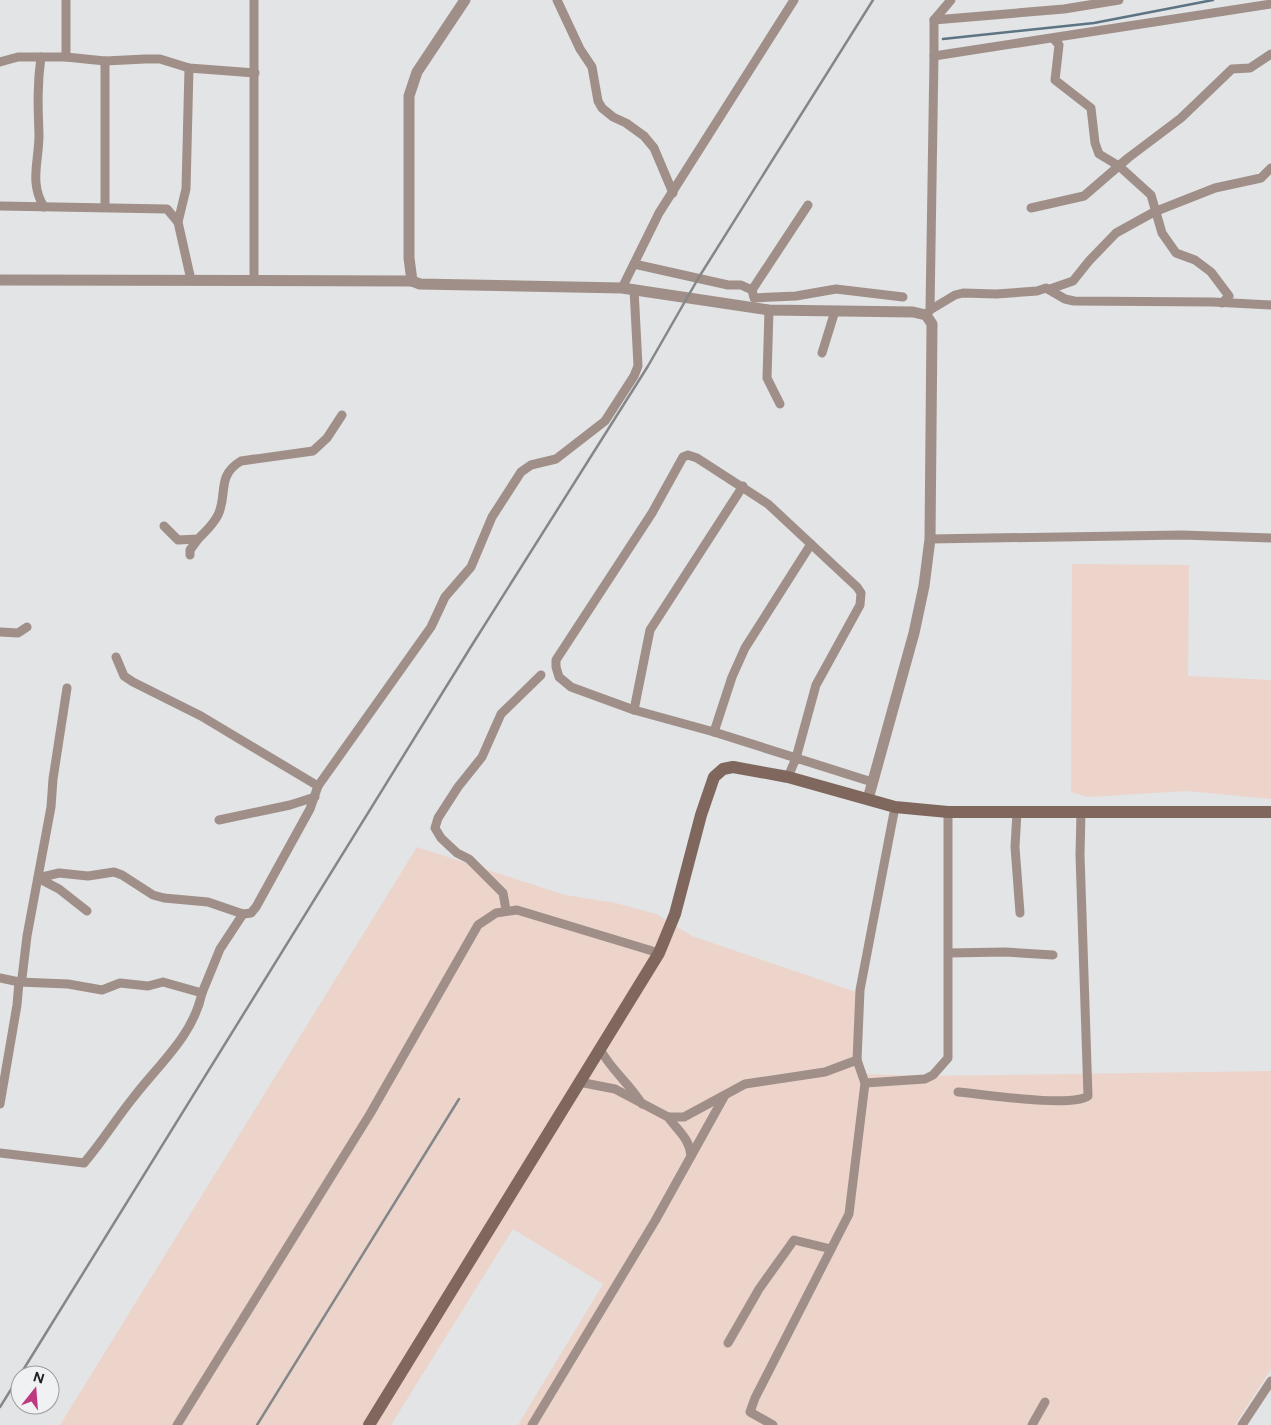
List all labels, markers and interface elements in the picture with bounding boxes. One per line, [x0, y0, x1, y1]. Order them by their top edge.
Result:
north arrow [10, 1365, 60, 1415]
text: N [31, 1368, 46, 1388]

